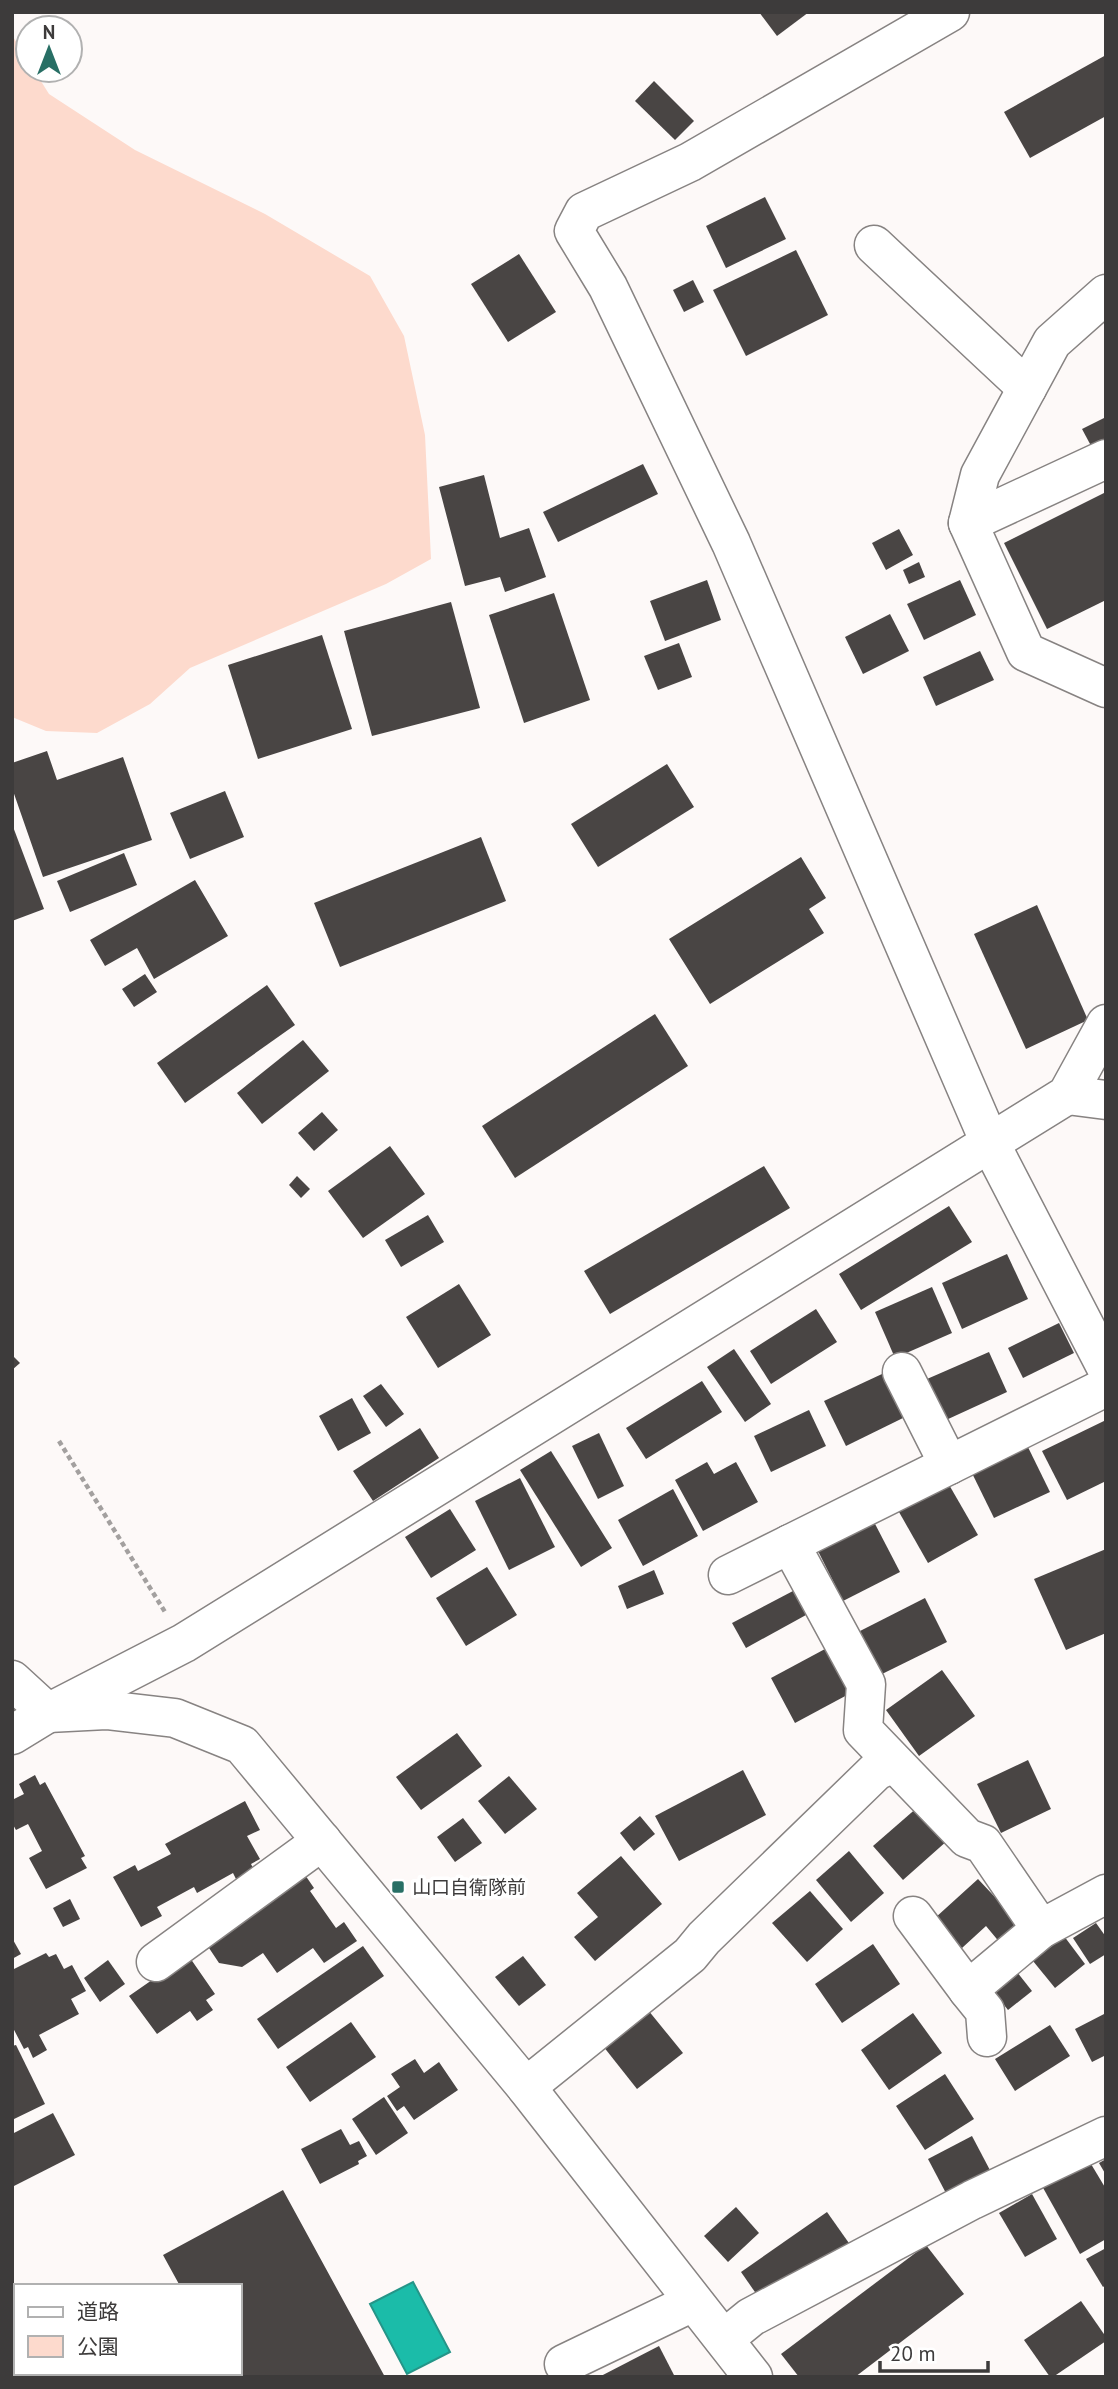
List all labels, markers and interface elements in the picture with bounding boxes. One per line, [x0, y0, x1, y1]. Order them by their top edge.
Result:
north arrow [14, 14, 84, 84]
text: N [43, 20, 55, 44]
place label: 山口自衛隊前 [412, 1875, 526, 1899]
marker: 山口自衛隊前 [390, 1879, 406, 1895]
legend [14, 2284, 242, 2375]
text: 道路 [77, 2298, 119, 2325]
scale bar [880, 2330, 988, 2374]
text: 公園 [77, 2333, 119, 2360]
text: 20 m [890, 2340, 936, 2367]

